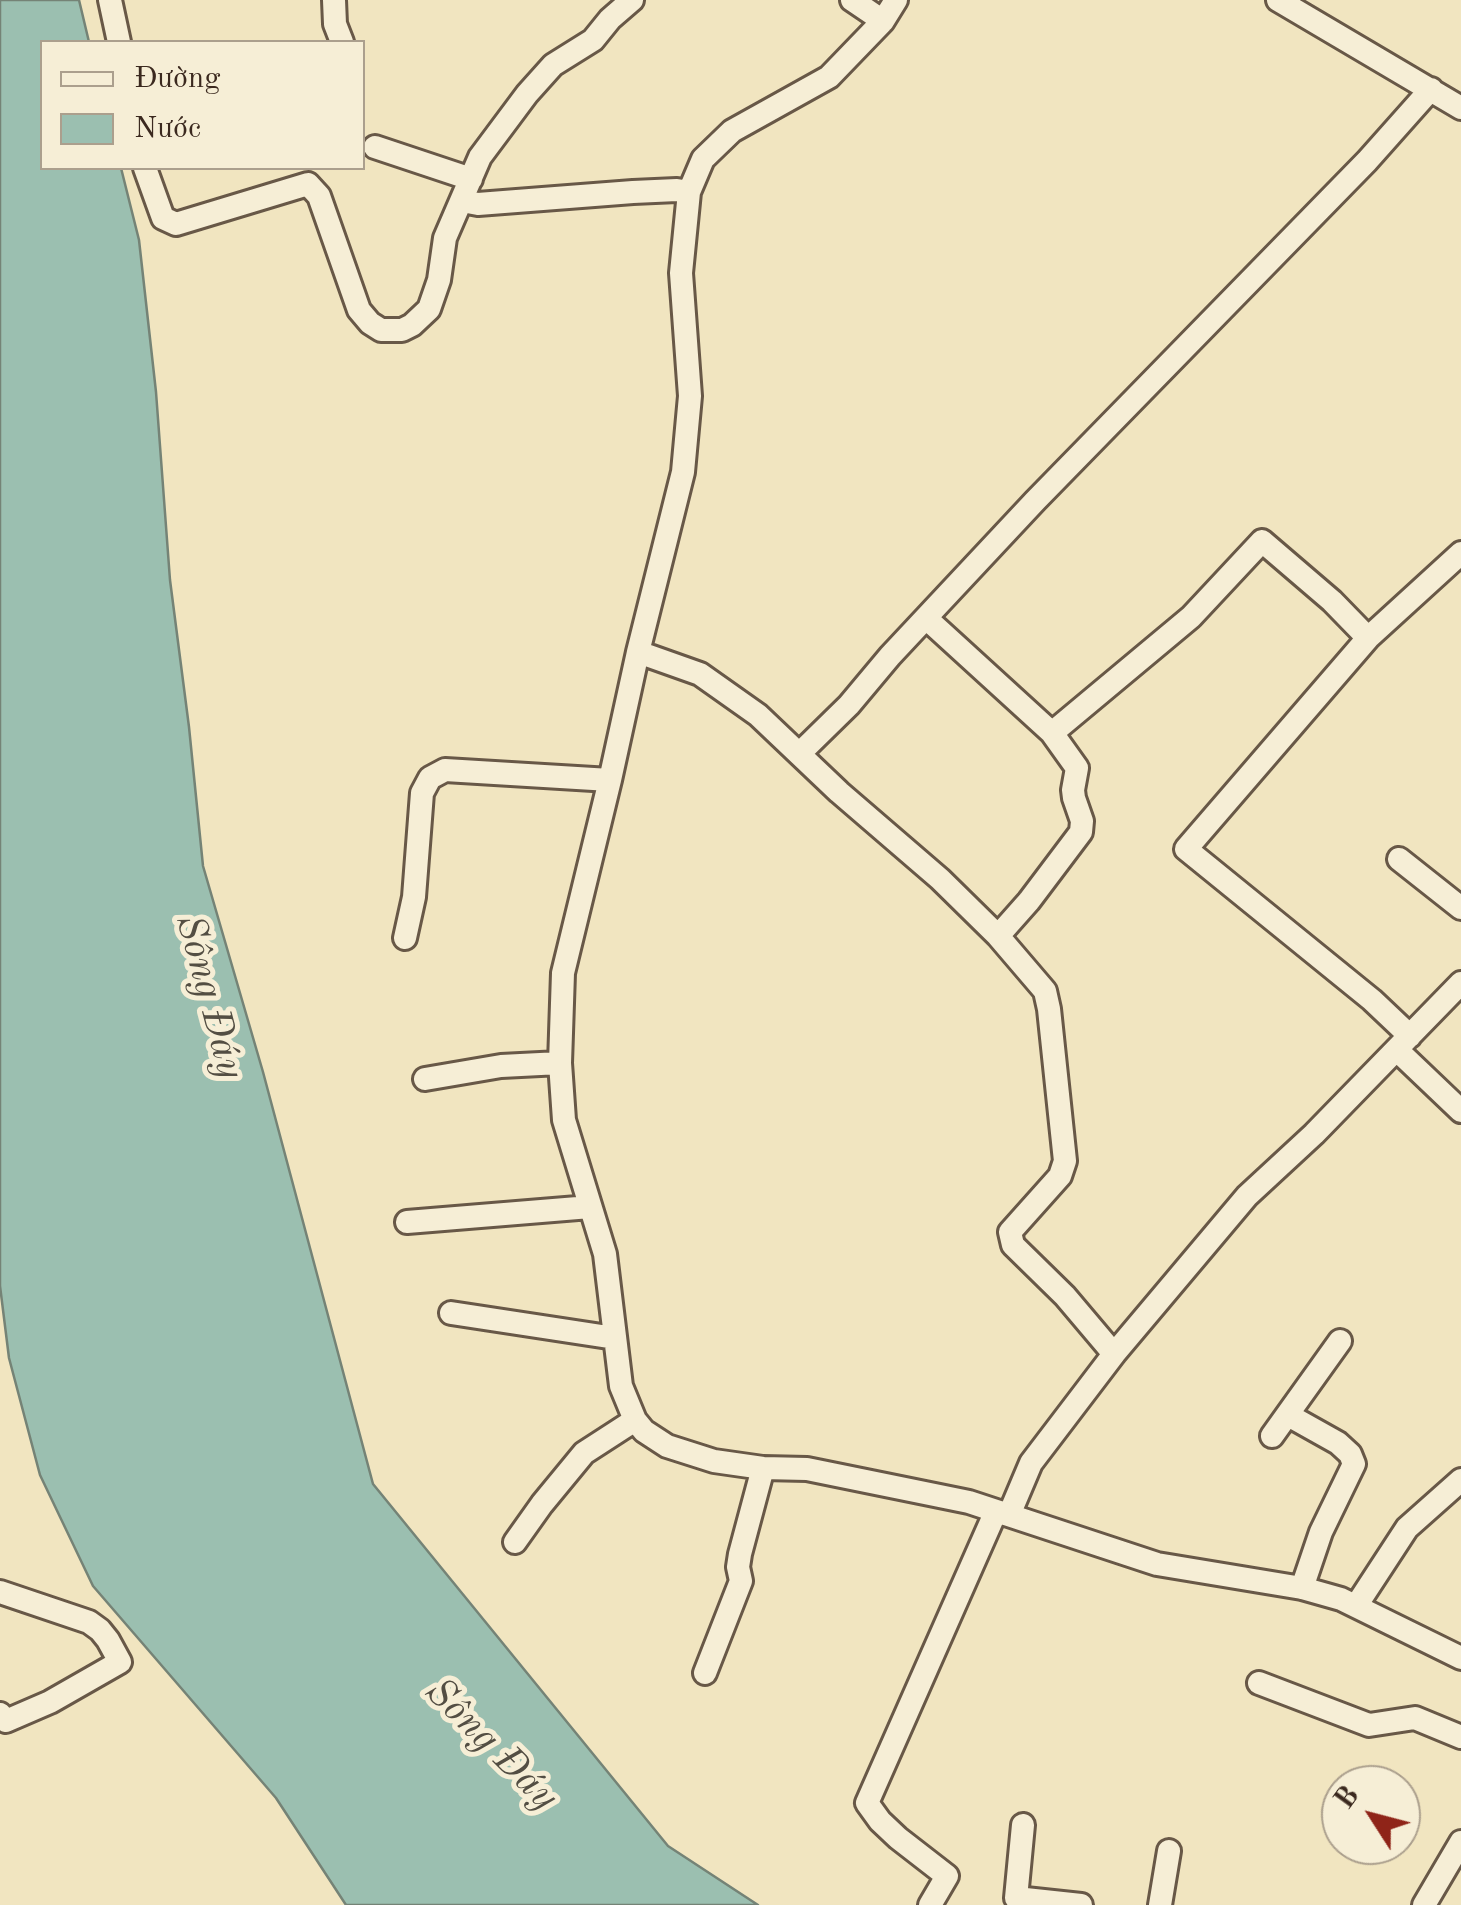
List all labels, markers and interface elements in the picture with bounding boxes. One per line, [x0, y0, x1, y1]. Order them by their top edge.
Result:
legend [40, 40, 365, 170]
text: Đường [134, 64, 220, 94]
text: Nước [134, 114, 201, 144]
water label: Sông Đáy [164, 909, 254, 1085]
water label: Sông Đáy [414, 1668, 568, 1822]
north arrow [1321, 1765, 1421, 1865]
text: B [1331, 1782, 1366, 1815]

